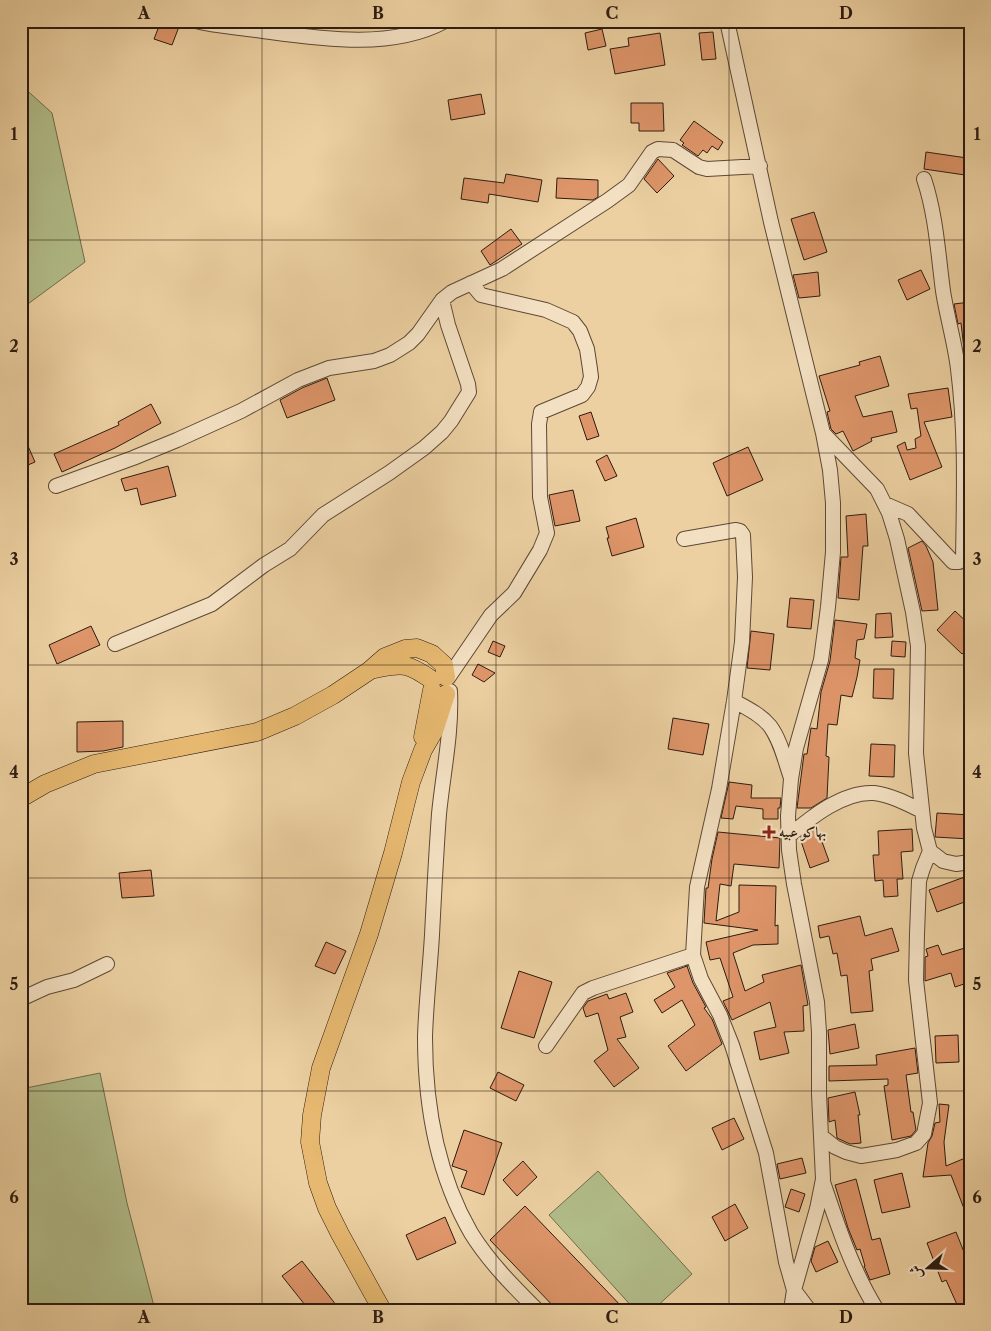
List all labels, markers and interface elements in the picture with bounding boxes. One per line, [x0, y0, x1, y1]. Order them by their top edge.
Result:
text: A [137, 3, 151, 23]
text: B [372, 3, 384, 23]
text: C [606, 3, 618, 23]
text: D [839, 3, 853, 23]
text: 1 [10, 124, 18, 144]
text: 1 [973, 124, 981, 144]
text: 2 [9, 336, 19, 356]
text: 2 [972, 336, 982, 356]
text: 3 [9, 549, 19, 569]
text: 3 [972, 549, 982, 569]
text: 4 [9, 762, 19, 782]
text: 4 [972, 762, 982, 782]
place label: بهاكو عبيه [779, 823, 826, 841]
marker: بهاكو عبيه [763, 826, 775, 838]
text: 5 [10, 974, 19, 994]
text: 5 [973, 974, 982, 994]
text: 6 [9, 1187, 19, 1207]
text: 6 [972, 1187, 982, 1207]
north arrow [904, 1244, 954, 1294]
text: ش [905, 1263, 927, 1282]
text: A [137, 1307, 151, 1327]
text: B [372, 1307, 384, 1327]
text: C [606, 1307, 618, 1327]
text: D [839, 1307, 853, 1327]

